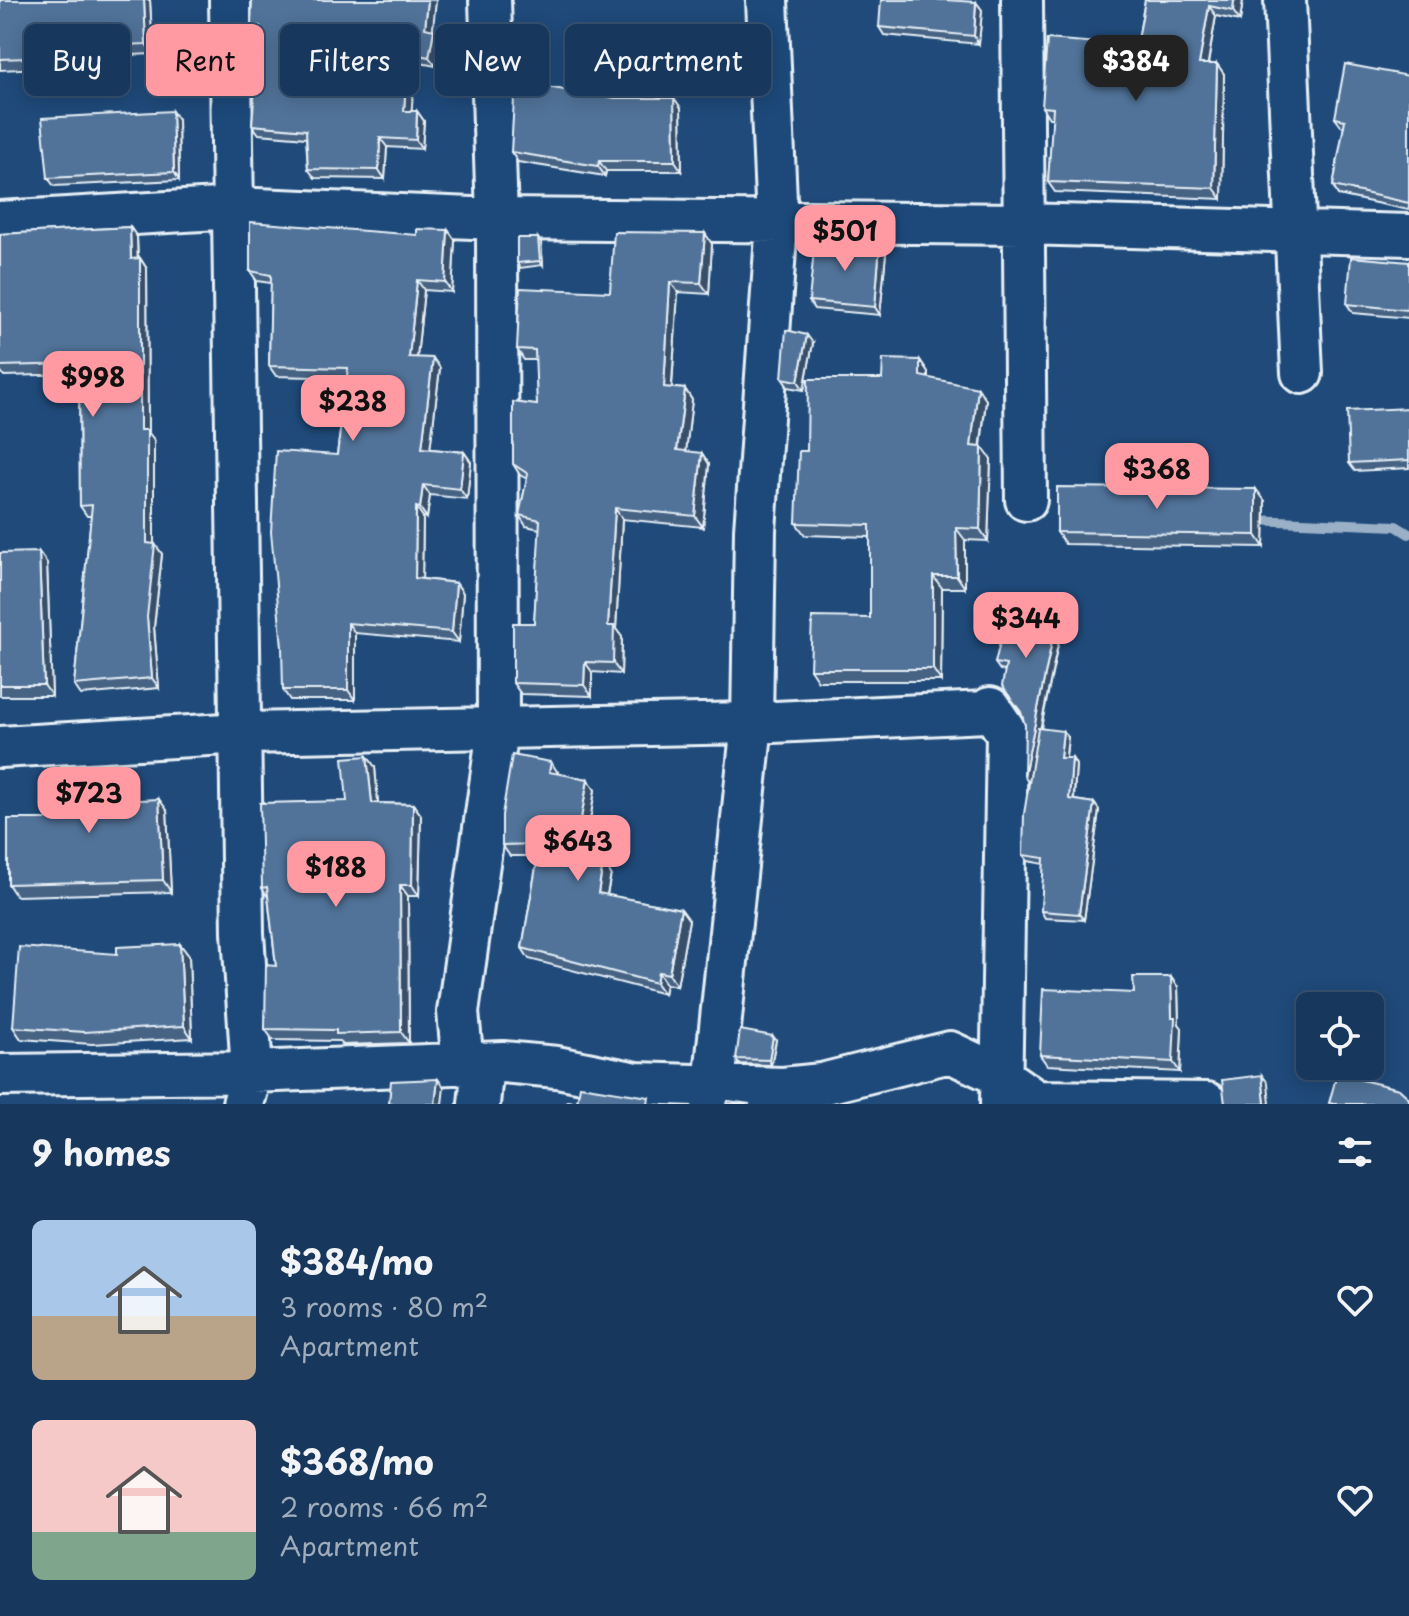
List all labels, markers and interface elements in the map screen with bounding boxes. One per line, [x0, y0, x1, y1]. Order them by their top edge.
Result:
chip: Buy [24, 24, 130, 96]
chip: Rent [146, 24, 264, 96]
chip: Filters [280, 24, 419, 96]
chip: New [435, 24, 549, 96]
chip: Apartment [565, 24, 771, 96]
pin: $384 [1089, 35, 1183, 103]
text: $384 [1102, 41, 1170, 80]
pin: $501 [798, 205, 892, 273]
text: $501 [813, 211, 877, 250]
pin: $998 [46, 351, 140, 419]
text: $998 [61, 357, 125, 396]
pin: $238 [306, 375, 400, 443]
text: $238 [319, 381, 387, 420]
pin: $368 [1110, 443, 1204, 511]
text: $368 [1123, 449, 1191, 488]
pin: $344 [979, 592, 1073, 660]
text: $344 [991, 598, 1061, 637]
pin: $723 [42, 767, 136, 835]
text: $723 [55, 773, 123, 812]
pin: $643 [531, 815, 625, 883]
text: $643 [543, 821, 613, 860]
pin: $188 [289, 841, 383, 909]
text: $188 [305, 847, 367, 886]
map controls [1296, 992, 1384, 1080]
button: locate [1296, 992, 1384, 1080]
text: 9 homes [32, 1126, 171, 1178]
icon: filters [1333, 1130, 1377, 1174]
text: $384/mo [280, 1235, 433, 1287]
icon: home [96, 1252, 192, 1348]
icon: heart [1333, 1278, 1377, 1322]
text: 3 rooms · 80 m² [280, 1287, 488, 1326]
text: Apartment [280, 1326, 419, 1365]
text: $368/mo [280, 1435, 434, 1487]
icon: home [96, 1452, 192, 1548]
icon: heart [1333, 1478, 1377, 1522]
text: 2 rooms · 66 m² [280, 1487, 489, 1526]
text: Apartment [280, 1526, 419, 1565]

